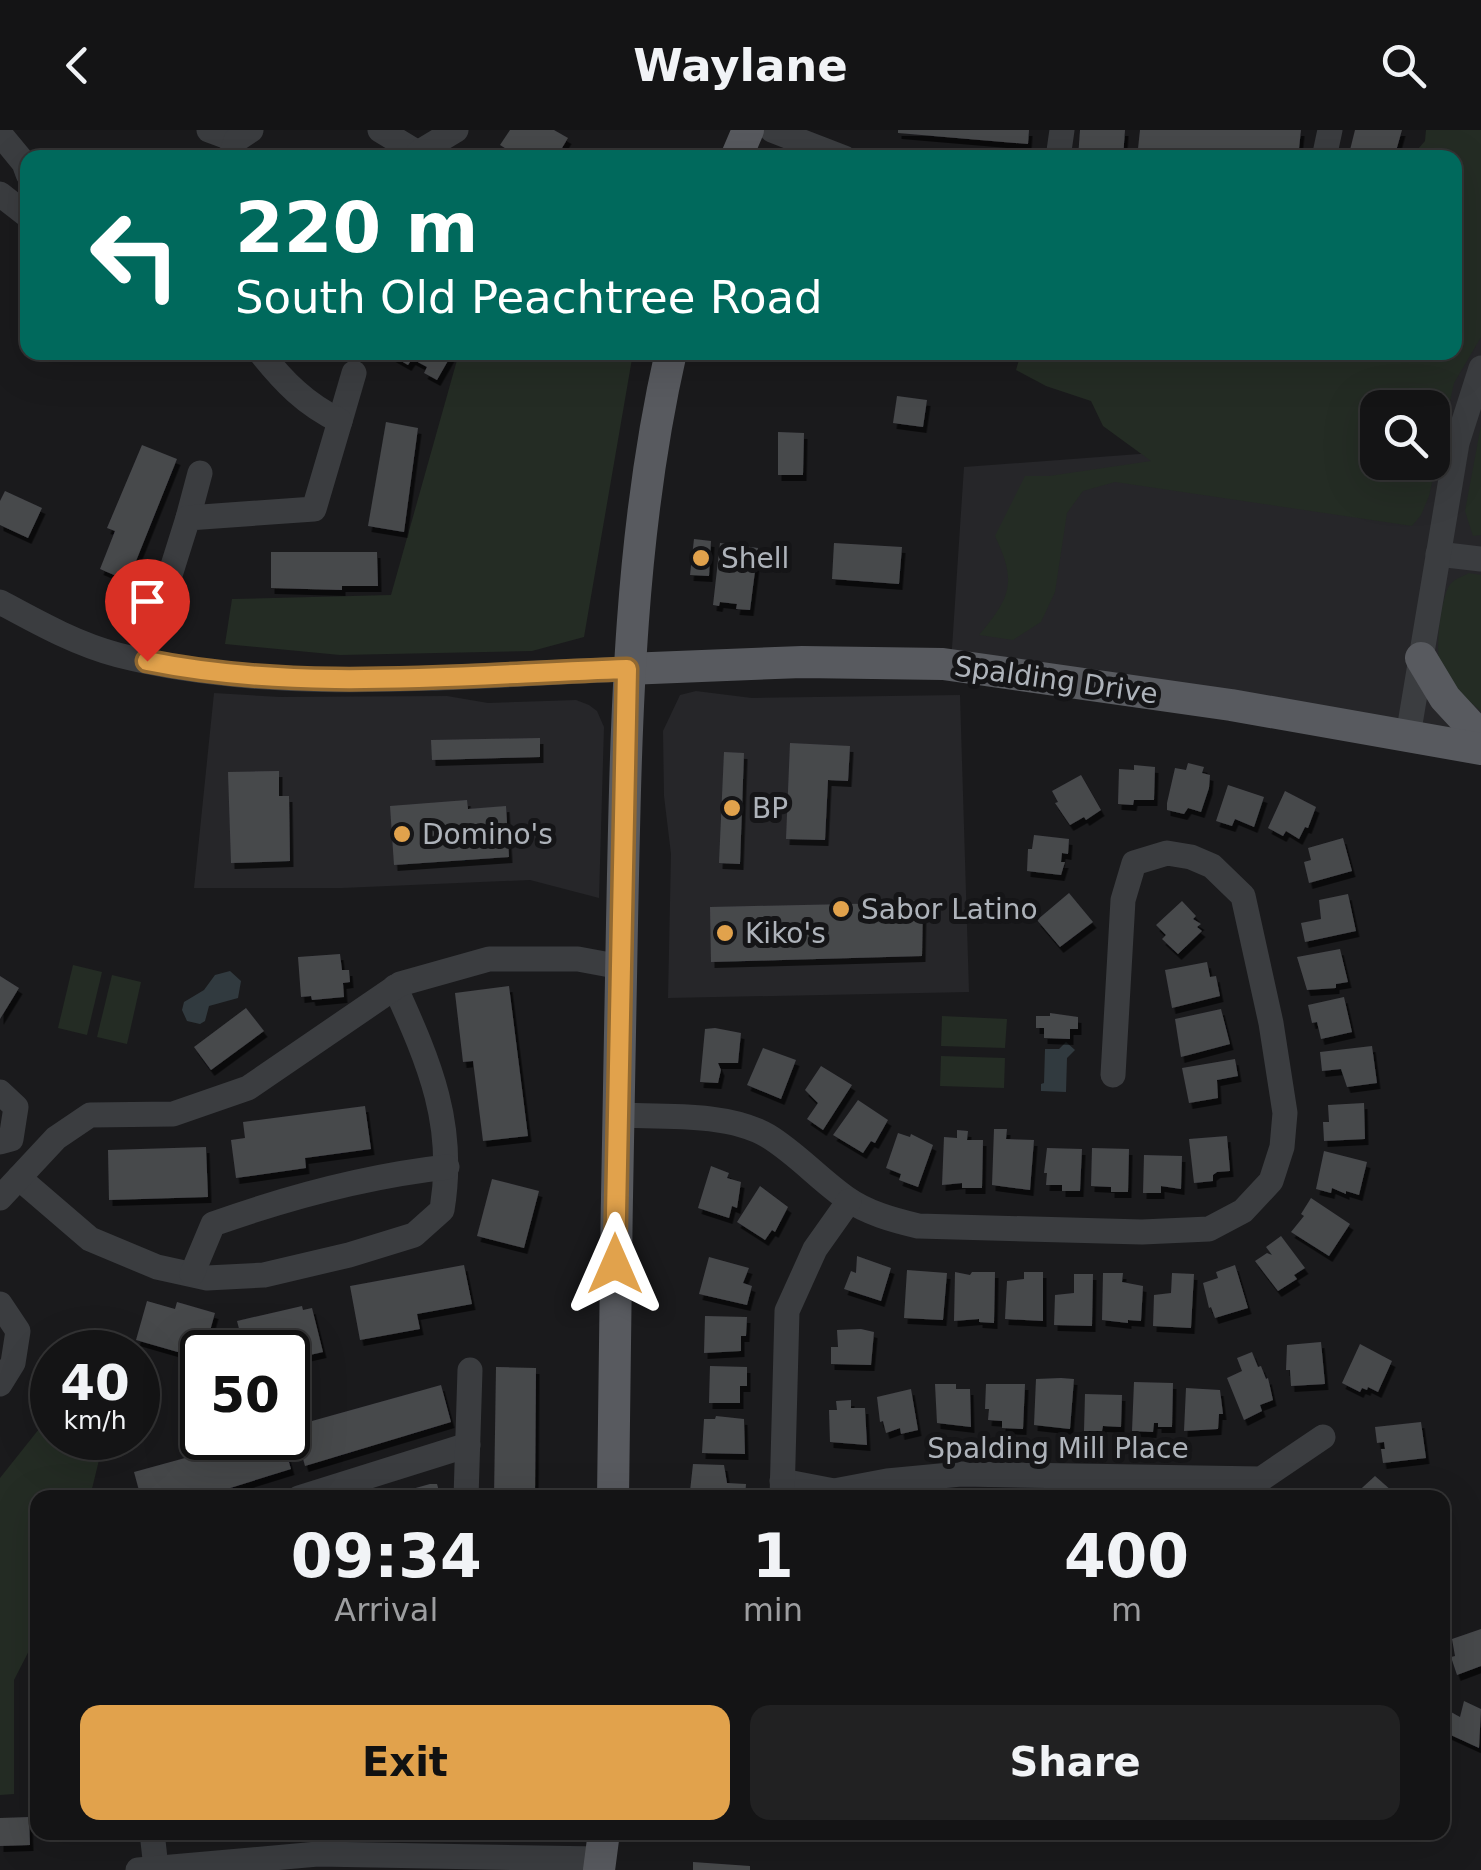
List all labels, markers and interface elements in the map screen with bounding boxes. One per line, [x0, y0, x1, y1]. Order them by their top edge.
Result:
icon: back [50, 38, 105, 93]
icon: search [1376, 38, 1431, 93]
text: Waylane [633, 39, 848, 92]
text: 220 m [235, 187, 478, 269]
icon: left [70, 190, 200, 320]
text: South Old Peachtree Road [235, 271, 823, 324]
map controls [1360, 390, 1450, 480]
button: search [1360, 390, 1450, 480]
place label: Shell [721, 542, 789, 575]
marker: Shell [690, 547, 712, 569]
pin [105, 559, 190, 662]
icon: arrive [120, 574, 175, 629]
street label: Spalding Drive [952, 649, 1160, 711]
place label: BP [752, 792, 788, 825]
marker: BP [721, 797, 743, 819]
place label: Domino's [422, 818, 553, 851]
marker: Domino's [391, 823, 413, 845]
place label: Sabor Latino [861, 893, 1038, 926]
marker: Sabor Latino [830, 898, 852, 920]
place label: Kiko's [745, 917, 826, 950]
marker: Kiko's [714, 922, 736, 944]
position arrow [563, 1212, 667, 1316]
speed limit sign: 50 [180, 1330, 310, 1460]
text: 40 [60, 1354, 130, 1412]
text: km/h [63, 1406, 127, 1435]
street label: Spalding Mill Place [927, 1432, 1189, 1465]
text: 09:34 [291, 1521, 482, 1591]
text: 1 [752, 1521, 794, 1591]
text: 400 [1064, 1521, 1189, 1591]
text: Arrival [334, 1591, 438, 1629]
text: min [743, 1591, 803, 1629]
text: m [1111, 1591, 1142, 1629]
button: Exit [80, 1705, 730, 1820]
button: Share [750, 1705, 1400, 1820]

